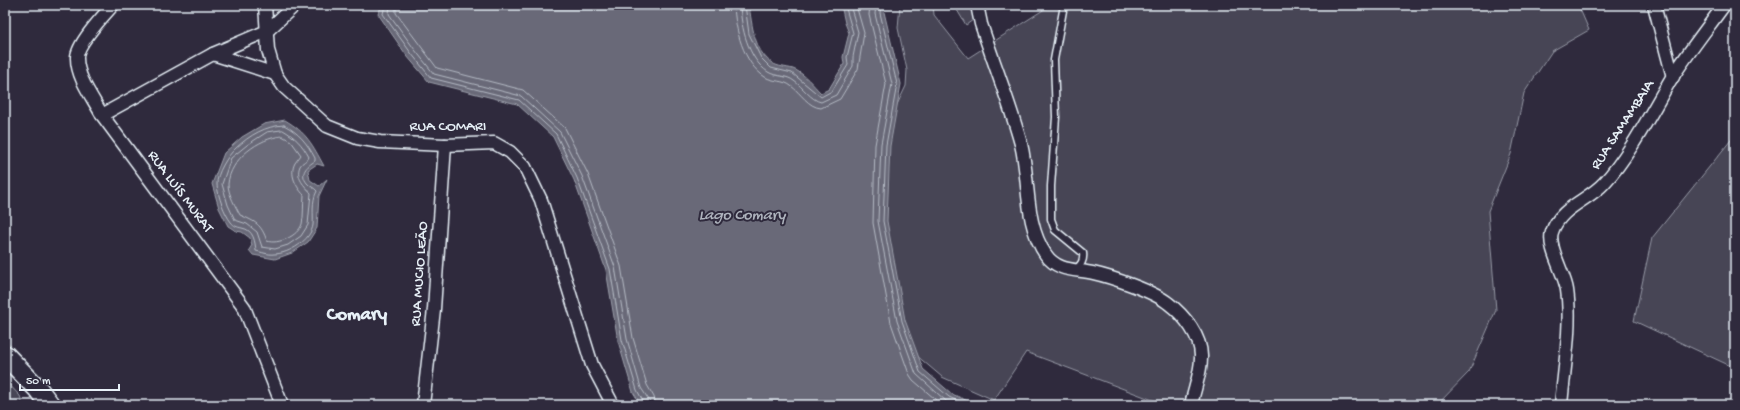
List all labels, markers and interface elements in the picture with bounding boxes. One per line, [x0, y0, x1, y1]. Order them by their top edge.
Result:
street label: RUA SAMAMBAIA [1587, 76, 1659, 173]
street label: RUA COMARI [410, 118, 486, 136]
street label: RUA LUÍS MURAT [143, 147, 218, 238]
water label: Lago Comary [699, 207, 786, 226]
street label: RUA MUCIO LEÃO [407, 221, 433, 327]
district label: Comary [326, 304, 388, 327]
scale bar [20, 366, 119, 392]
text: 50 m [26, 375, 51, 389]

